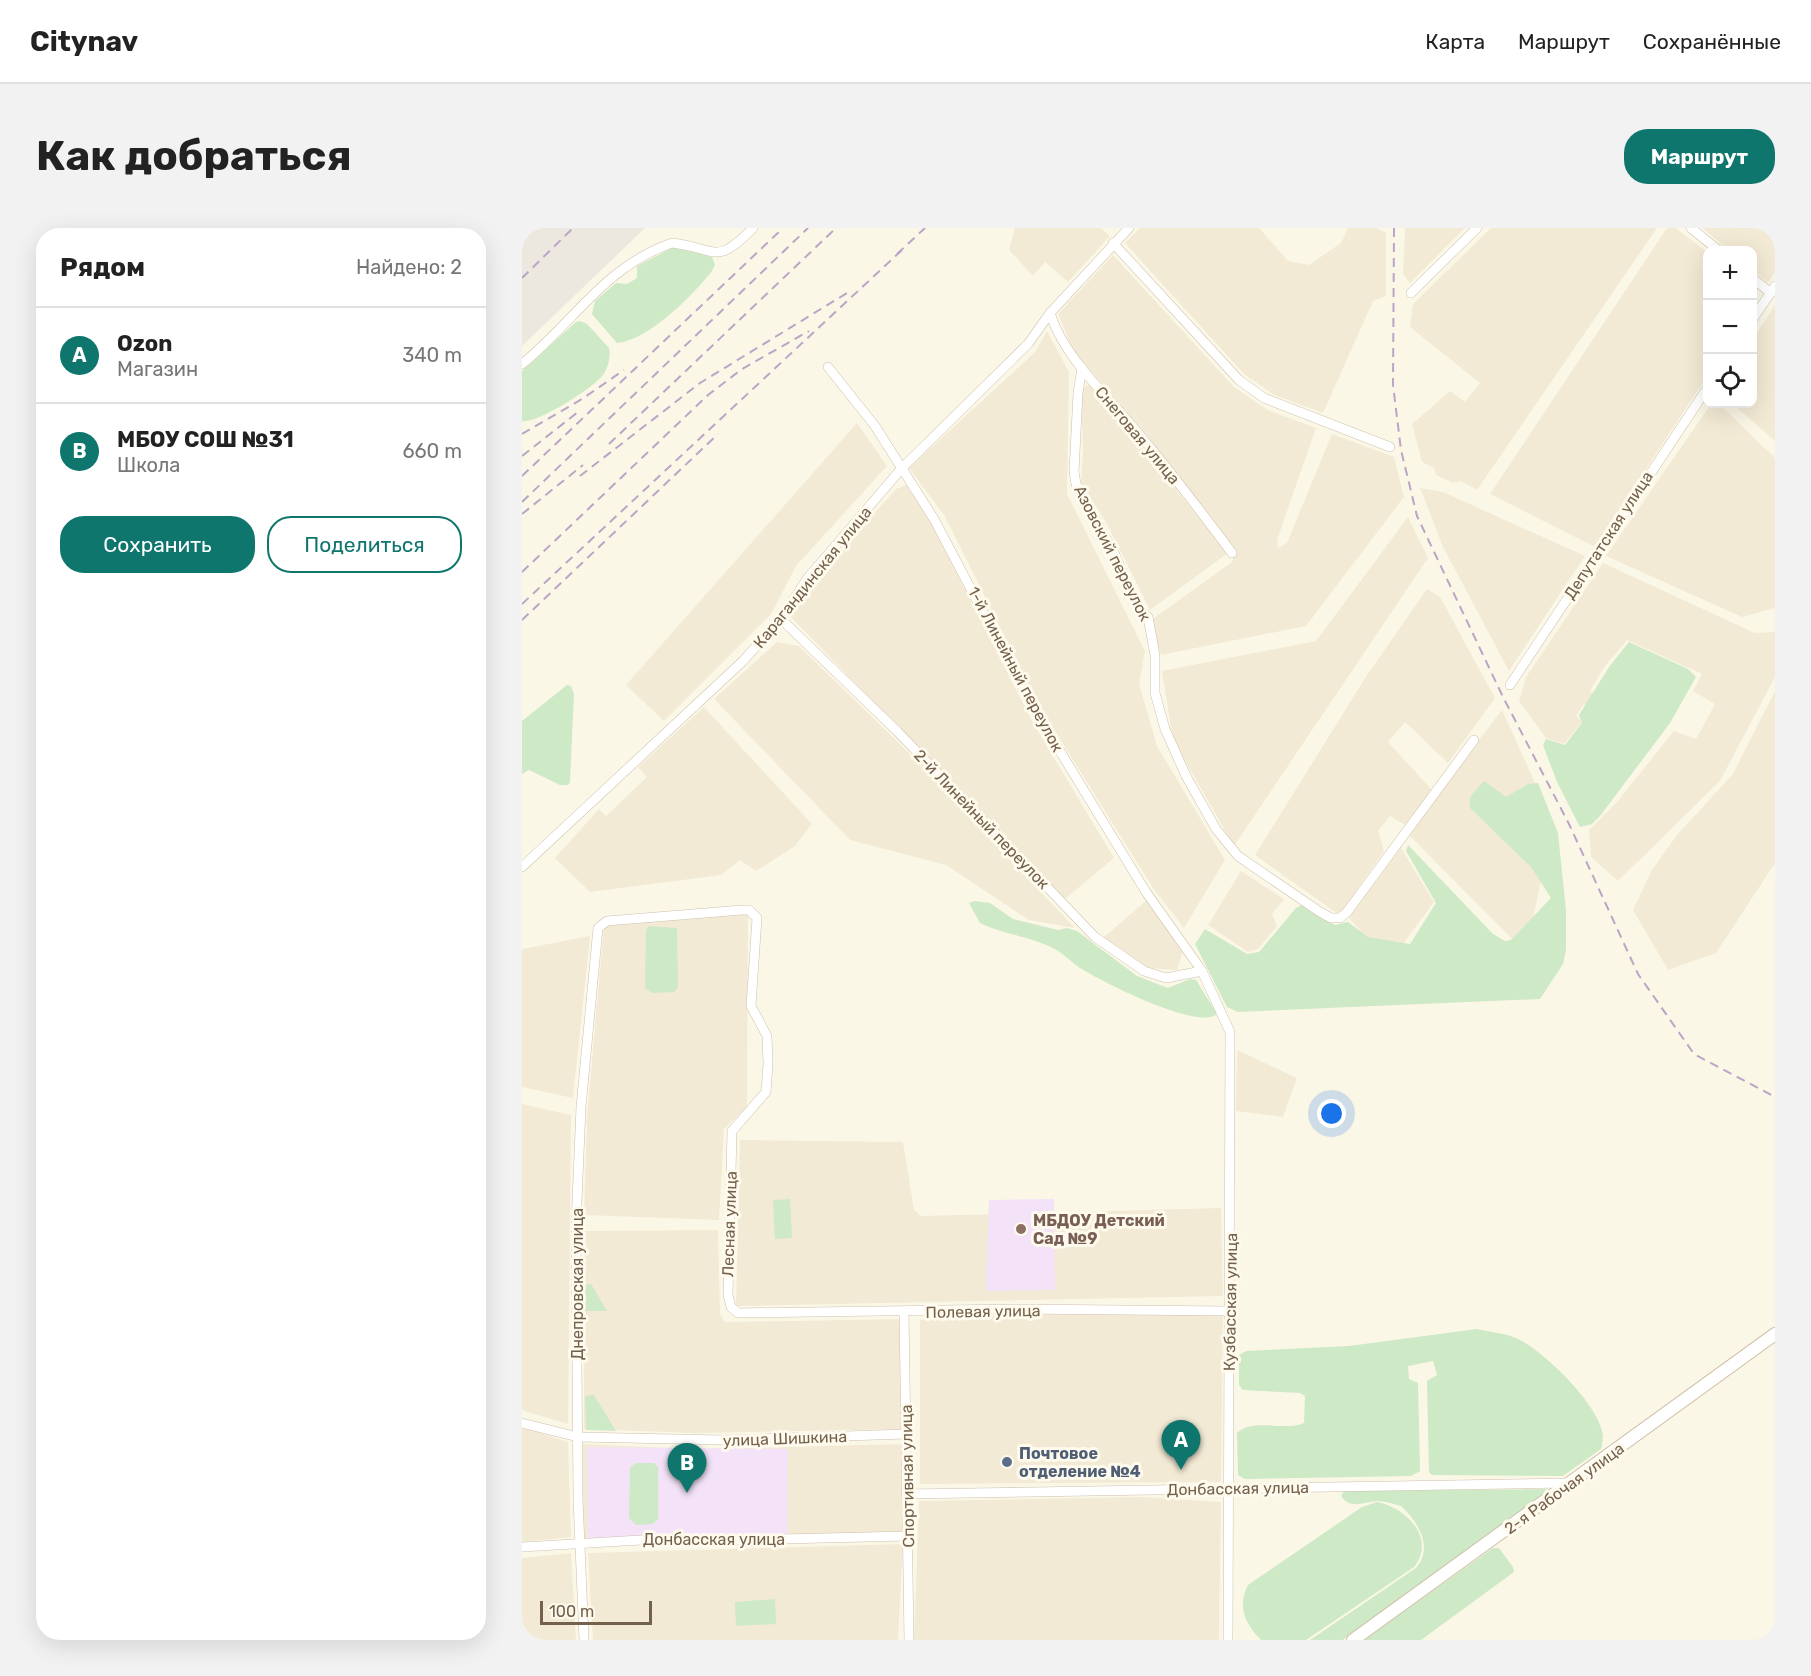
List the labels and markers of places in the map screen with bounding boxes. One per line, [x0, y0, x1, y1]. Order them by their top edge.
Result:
place label: МБДОУ Детский Сад №9 [1033, 1211, 1165, 1248]
marker: МБДОУ Детский Сад №9 [1014, 1222, 1028, 1236]
pin: A [1162, 1420, 1200, 1470]
pin: B [668, 1444, 706, 1493]
place label: Почтовое отделение №4 [1019, 1444, 1141, 1481]
marker: Почтовое отделение №4 [1000, 1455, 1014, 1469]

